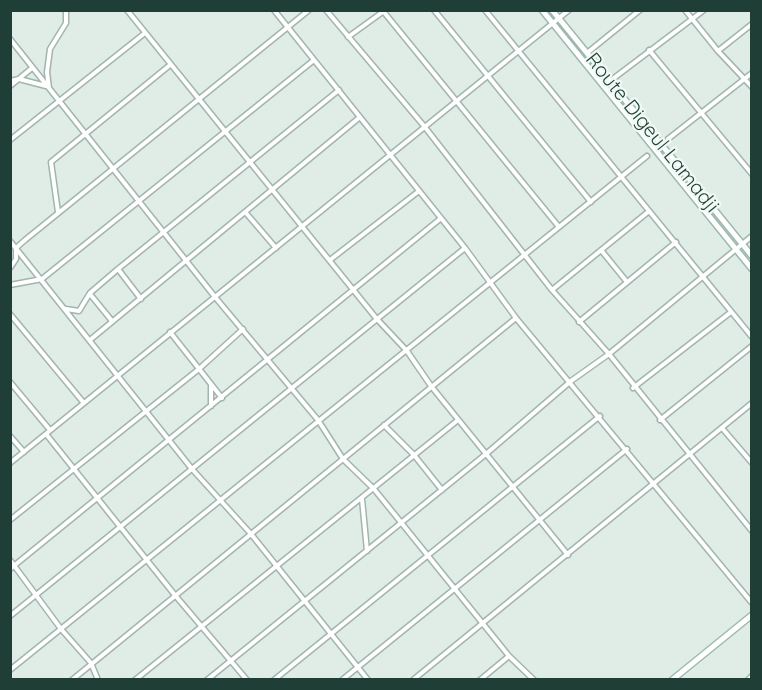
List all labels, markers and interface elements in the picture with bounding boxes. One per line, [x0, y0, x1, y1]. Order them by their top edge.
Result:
street label: Route Digeul Lamadji [580, 48, 724, 218]

